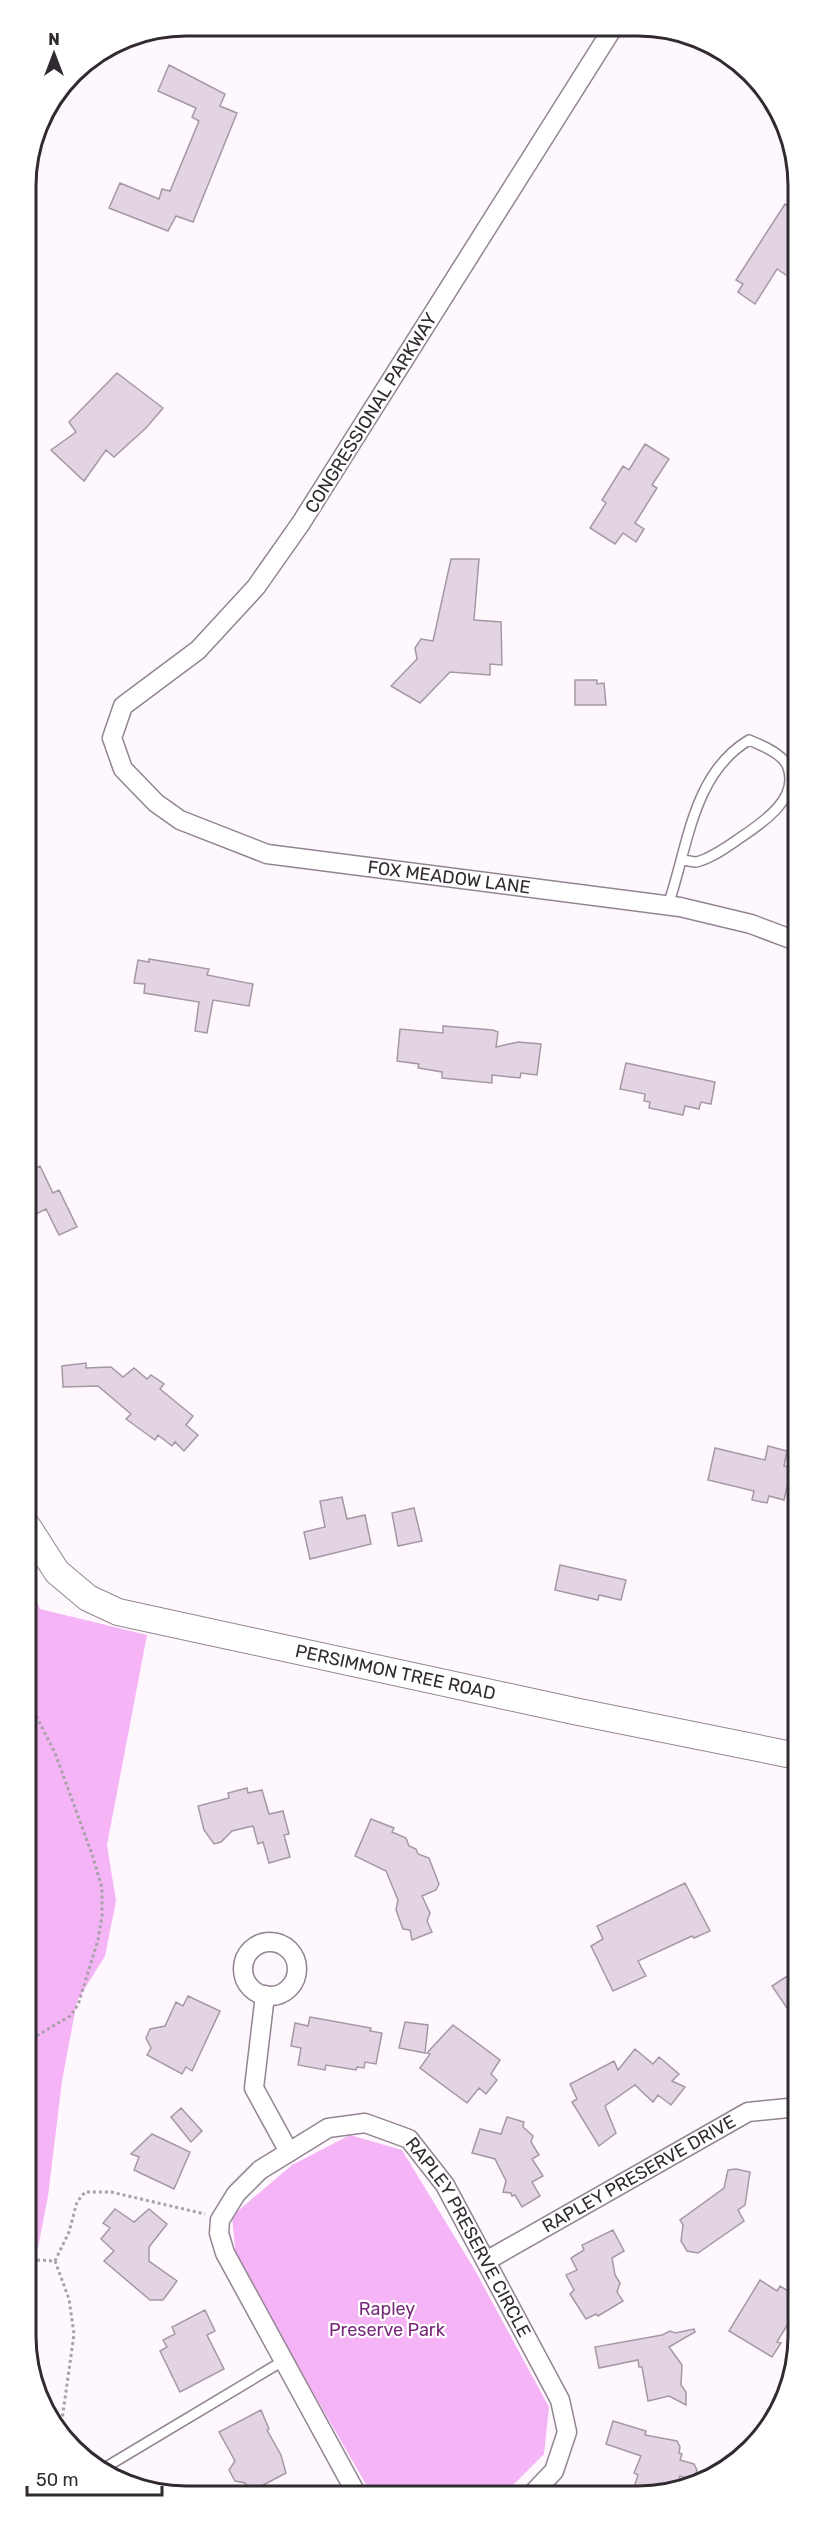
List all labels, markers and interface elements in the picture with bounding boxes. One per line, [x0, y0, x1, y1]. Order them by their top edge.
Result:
north arrow [24, 24, 84, 84]
text: N [48, 30, 60, 49]
street label: CONGRESSIONAL PARKWAY [300, 309, 442, 517]
street label: FOX MEADOW LANE [366, 856, 532, 899]
street label: PERSIMMON TREE ROAD [293, 1640, 498, 1705]
street label: RAPLEY PRESERVE DRIVE [538, 2110, 740, 2238]
street label: RAPLEY PRESERVE CIRCLE [401, 2133, 535, 2341]
park label: Rapley Preserve Park [329, 2298, 446, 2341]
scale bar [27, 2459, 162, 2497]
text: 50 m [36, 2469, 79, 2491]

